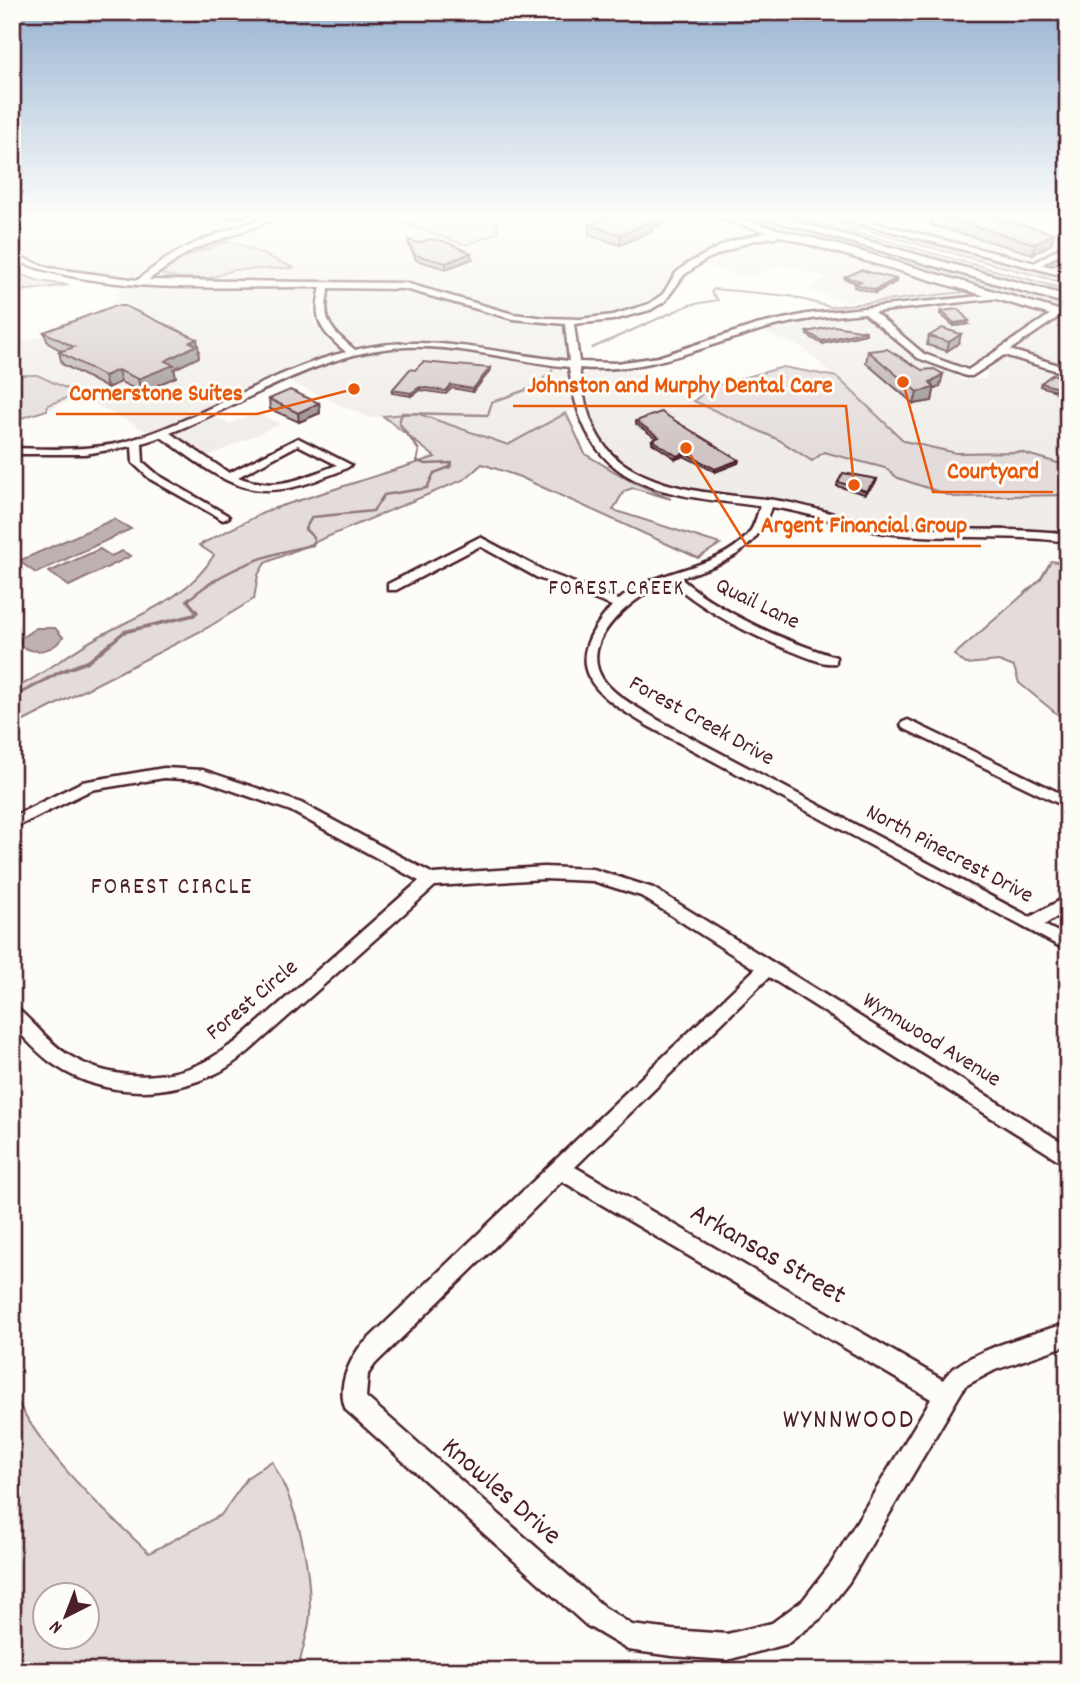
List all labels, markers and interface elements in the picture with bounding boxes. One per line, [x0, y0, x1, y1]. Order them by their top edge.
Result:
callout: Johnston and Murphy Dental Care [513, 361, 846, 406]
callout: Cornerstone Suites [56, 369, 257, 414]
text: Johnston and Murphy Dental Care [527, 370, 833, 404]
text: Cornerstone Suites [69, 378, 243, 412]
callout: Courtyard [933, 447, 1053, 492]
text: Courtyard [947, 456, 1039, 490]
callout: Argent Financial Group [747, 501, 981, 546]
text: Argent Financial Group [761, 510, 967, 544]
street label: Quail Lane [709, 570, 805, 640]
district label: FOREST CREEK [548, 575, 686, 605]
street label: Forest Creek Drive [622, 668, 780, 776]
street label: North Pinecrest Drive [859, 797, 1039, 913]
district label: FOREST CIRCLE [91, 871, 253, 905]
street label: Forest Circle [200, 953, 306, 1049]
street label: Wynnwood Avenue [855, 985, 1007, 1097]
street label: Arkansas Street [681, 1195, 853, 1317]
district label: WYNNWOOD [783, 1402, 915, 1442]
street label: Knowles Drive [431, 1430, 569, 1556]
north arrow [32, 1582, 102, 1652]
text: N [44, 1613, 69, 1639]

